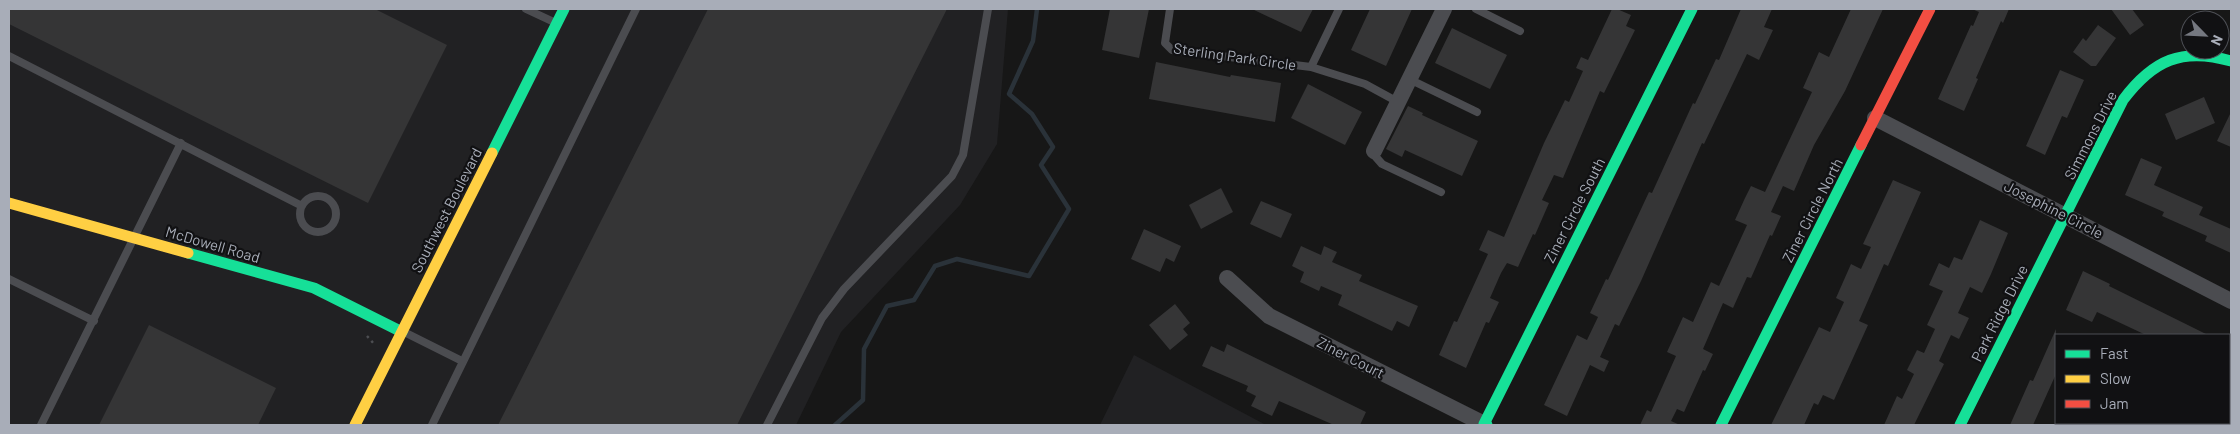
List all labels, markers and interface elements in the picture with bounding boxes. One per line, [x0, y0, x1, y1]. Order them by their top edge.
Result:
north arrow [2180, 10, 2230, 60]
text: N [2208, 33, 2227, 48]
street label: Sterling Park Circle [1172, 38, 1298, 74]
street label: Simmons Drive [2060, 88, 2120, 182]
street label: Southwest Boulevard [407, 145, 485, 275]
street label: Ziner Circle South [1540, 154, 1608, 266]
street label: Ziner Circle North [1778, 155, 1846, 265]
street label: Josephine Circle [2001, 176, 2107, 242]
street label: McDowell Road [164, 222, 262, 266]
street label: Park Ridge Drive [1967, 262, 2031, 364]
street label: Ziner Court [1314, 332, 1388, 382]
legend [2055, 334, 2230, 424]
text: Fast [2100, 344, 2128, 362]
text: Slow [2100, 369, 2131, 387]
text: Jam [2100, 394, 2129, 412]

